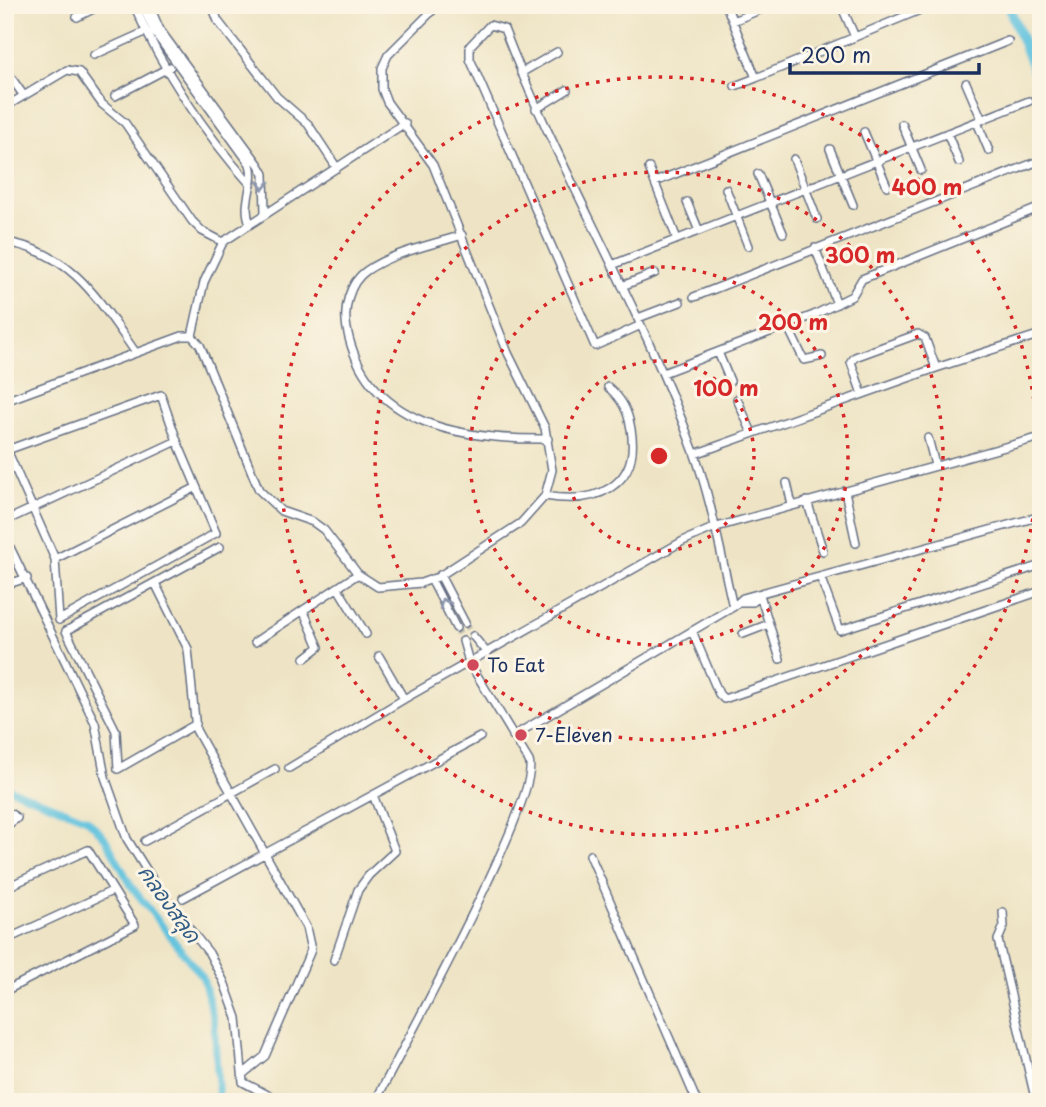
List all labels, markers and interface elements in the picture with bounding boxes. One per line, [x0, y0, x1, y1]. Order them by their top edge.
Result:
scale bar [790, 32, 979, 76]
text: 200 m [801, 38, 871, 70]
text: 400 m [892, 170, 962, 202]
one-way arrow [255, 180, 271, 191]
text: 300 m [825, 238, 895, 270]
text: 200 m [758, 305, 828, 337]
text: 100 m [693, 371, 759, 403]
centre of rings [647, 444, 671, 468]
one-way arrow [438, 598, 452, 611]
place label: To Eat [487, 650, 545, 678]
marker: To Eat [465, 657, 481, 673]
place label: 7-Eleven [535, 720, 613, 748]
marker: 7-Eleven [513, 727, 529, 743]
water label: คลองสลุด [130, 857, 211, 951]

